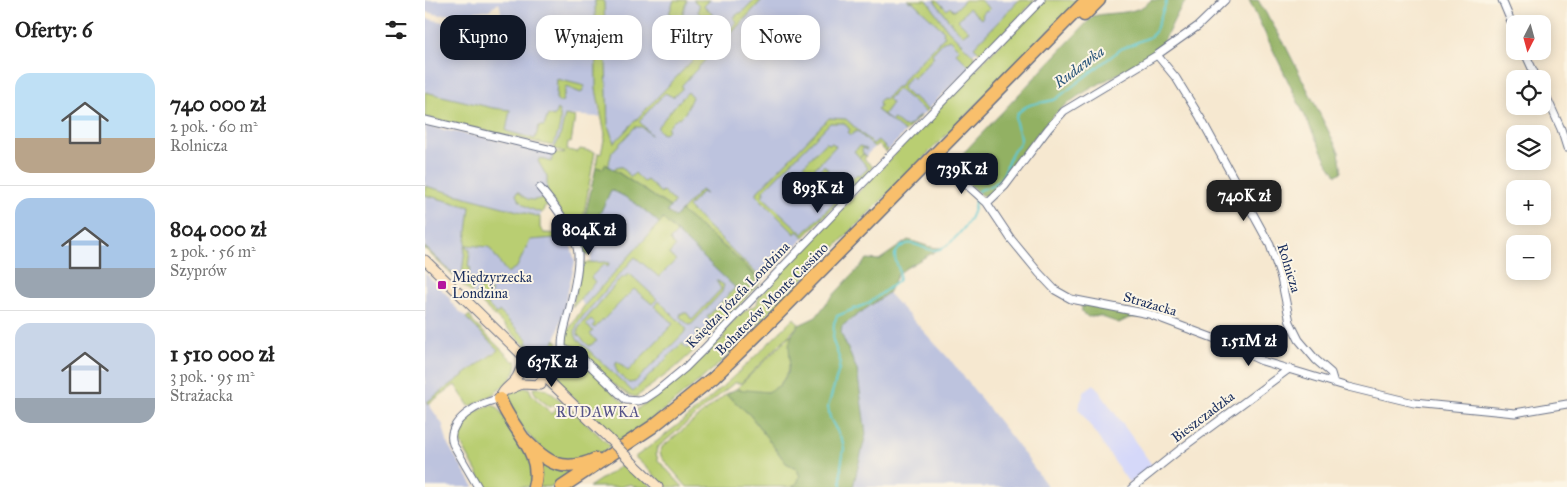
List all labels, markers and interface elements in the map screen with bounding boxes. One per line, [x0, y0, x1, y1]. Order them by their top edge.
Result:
chip: Kupno [440, 15, 526, 60]
chip: Wynajem [536, 15, 642, 60]
chip: Filtry [652, 15, 731, 60]
chip: Nowe [741, 15, 820, 60]
north arrow [1506, 15, 1551, 60]
map controls [1506, 15, 1551, 280]
icon: filters [382, 16, 410, 44]
text: Oferty: 6 [15, 17, 93, 43]
water label: Rudawka [1049, 42, 1108, 92]
button: locate [1506, 70, 1551, 115]
text: 740 000 zł [170, 91, 266, 117]
icon: home [55, 93, 115, 153]
text: 2 pok. · 60 m² [170, 117, 258, 136]
button: layers [1506, 125, 1551, 170]
text: Rolnicza [170, 136, 227, 155]
pin: 739K zł [916, 152, 1008, 195]
text: 739K zł [937, 159, 987, 178]
pin: 893K zł [772, 172, 864, 214]
text: 893K zł [793, 178, 843, 197]
pin: 740K zł [1198, 180, 1290, 222]
button: + [1506, 180, 1551, 225]
text: 740K zł [1218, 186, 1270, 205]
pin: 804K zł [543, 214, 635, 256]
text: 804 000 zł [170, 216, 266, 242]
icon: home [55, 218, 115, 278]
text: 804K zł [562, 220, 616, 239]
button: − [1506, 235, 1551, 280]
street label: Księdza Józefa Londzina [683, 238, 794, 352]
street label: Bohaterów Monte Cassino [712, 239, 832, 359]
street label: Rolnicza [1274, 241, 1305, 295]
text: 2 pok. · 56 m² [170, 242, 256, 261]
text: Szyprów [170, 261, 227, 280]
place label: Międzyrzecka Londzina [452, 269, 532, 302]
marker: Międzyrzecka Londzina [436, 279, 448, 291]
street label: Strażacka [1121, 288, 1179, 320]
pin: 1.51M zł [1197, 324, 1301, 367]
text: 1.51M zł [1222, 331, 1276, 350]
text: 1 510 000 zł [170, 341, 274, 367]
icon: home [55, 343, 115, 403]
pin: 637K zł [506, 346, 598, 388]
text: 637K zł [527, 352, 577, 371]
text: 3 pok. · 95 m² [170, 367, 255, 386]
text: Strażacka [170, 386, 233, 405]
street label: Bieszczadzka [1168, 388, 1238, 446]
district label: RUDAWKA [556, 403, 640, 421]

